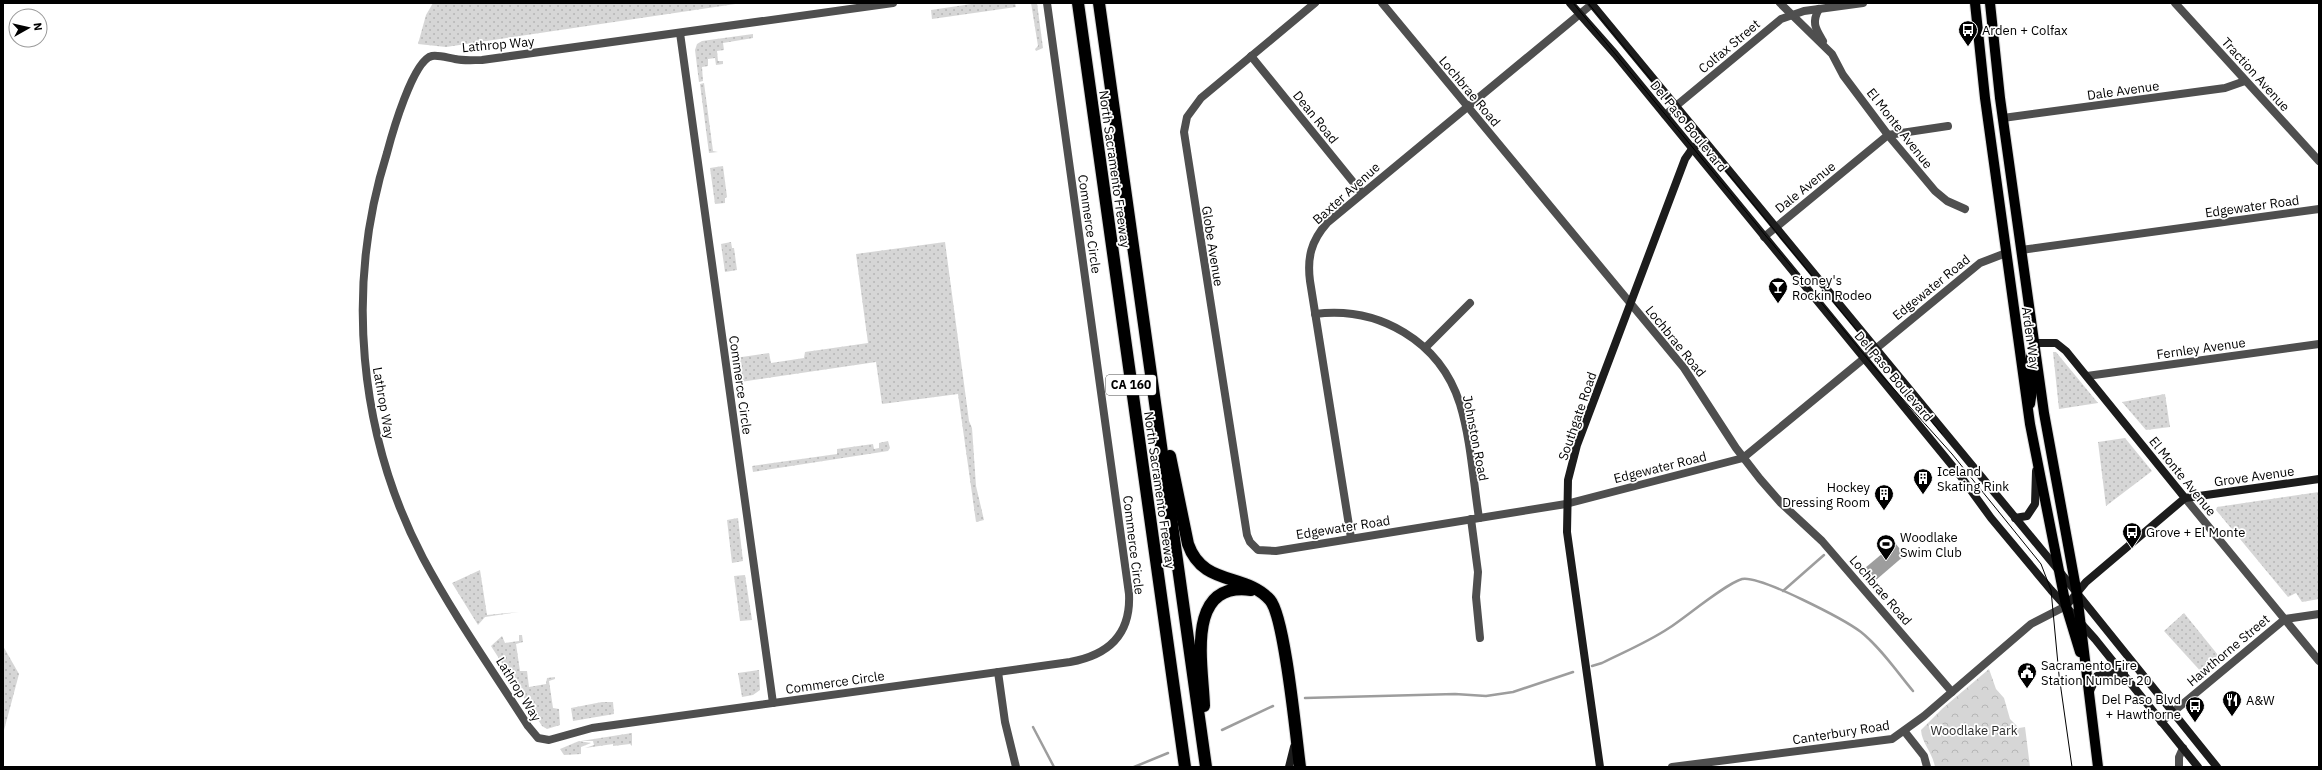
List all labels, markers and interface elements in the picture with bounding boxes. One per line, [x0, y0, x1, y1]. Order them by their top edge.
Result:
north arrow [8, 8, 48, 48]
street label: Colfax Street [1695, 16, 1764, 77]
bus stop icon: Arden + Colfax [1957, 19, 1979, 47]
text: N [30, 22, 45, 32]
place label: Arden + Colfax [1982, 22, 2068, 39]
street label: Lathrop Way [461, 33, 536, 56]
street label: Traction Avenue [2218, 34, 2293, 115]
street label: Lochbrae Road [1435, 53, 1504, 130]
street label: Del Paso Boulevard [1646, 77, 1731, 176]
street label: Dale Avenue [2086, 77, 2160, 104]
street label: El Monte Avenue [1863, 85, 1936, 172]
street label: Dean Road [1289, 87, 1342, 147]
street label: North Sacramento Freeway [1095, 89, 1134, 249]
street label: Dale Avenue [1772, 158, 1839, 217]
street label: Baxter Avenue [1309, 159, 1384, 228]
street label: Commerce Circle [1074, 173, 1105, 275]
street label: Edgewater Road [2204, 191, 2300, 222]
street label: Globe Avenue [1198, 205, 1227, 287]
street label: Edgewater Road [1889, 251, 1974, 324]
place label: Stoney's Rockin Rodeo [1792, 272, 1872, 304]
bar icon: Stoney's Rockin Rodeo [1767, 276, 1789, 304]
street label: Lochbrae Road [1642, 302, 1710, 380]
street label: Arden Way [2018, 306, 2043, 371]
street label: Del Paso Boulevard [1851, 328, 1936, 425]
street label: Commerce Circle [725, 334, 756, 436]
street label: Fernley Avenue [2155, 334, 2247, 363]
street label: Lathrop Way [369, 366, 398, 441]
street label: Southgate Road [1554, 370, 1601, 463]
road number: CA 160 [1106, 375, 1156, 395]
street label: Johnston Road [1459, 394, 1492, 482]
street label: North Sacramento Freeway [1140, 410, 1179, 570]
street label: El Monte Avenue [2145, 433, 2220, 520]
street label: Edgewater Road [1612, 448, 1708, 487]
street label: Grove Avenue [2213, 462, 2295, 491]
place label: Iceland Skating Rink [1937, 463, 2009, 495]
building icon: Iceland Skating Rink [1912, 467, 1934, 495]
place label: Hockey Dressing Room [1782, 479, 1871, 511]
building icon: Hockey Dressing Room [1873, 483, 1895, 511]
street label: Commerce Circle [1119, 494, 1148, 596]
street label: Edgewater Road [1295, 512, 1391, 543]
bus stop icon: Grove + El Monte [2121, 521, 2143, 549]
place label: Grove + El Monte [2146, 524, 2245, 541]
place label: Woodlake Swim Club [1900, 529, 1962, 561]
sports icon: Woodlake Swim Club [1875, 533, 1897, 561]
street label: Lochbrae Road [1846, 552, 1916, 629]
street label: Hawthorne Street [2183, 611, 2273, 690]
street label: Lathrop Way [492, 654, 545, 725]
place label: Sacramento Fire Station Number 20 [2041, 657, 2152, 689]
public building icon: Sacramento Fire Station Number 20 [2016, 661, 2038, 689]
street label: Commerce Circle [784, 667, 886, 698]
restaurant icon: A&W [2221, 689, 2243, 717]
place label: Del Paso Blvd + Hawthorne [2101, 691, 2181, 723]
place label: A&W [2246, 692, 2275, 709]
bus stop icon: Del Paso Blvd + Hawthorne [2184, 695, 2206, 723]
street label: Canterbury Road [1791, 716, 1891, 749]
park label: Woodlake Park [1930, 722, 2018, 739]

